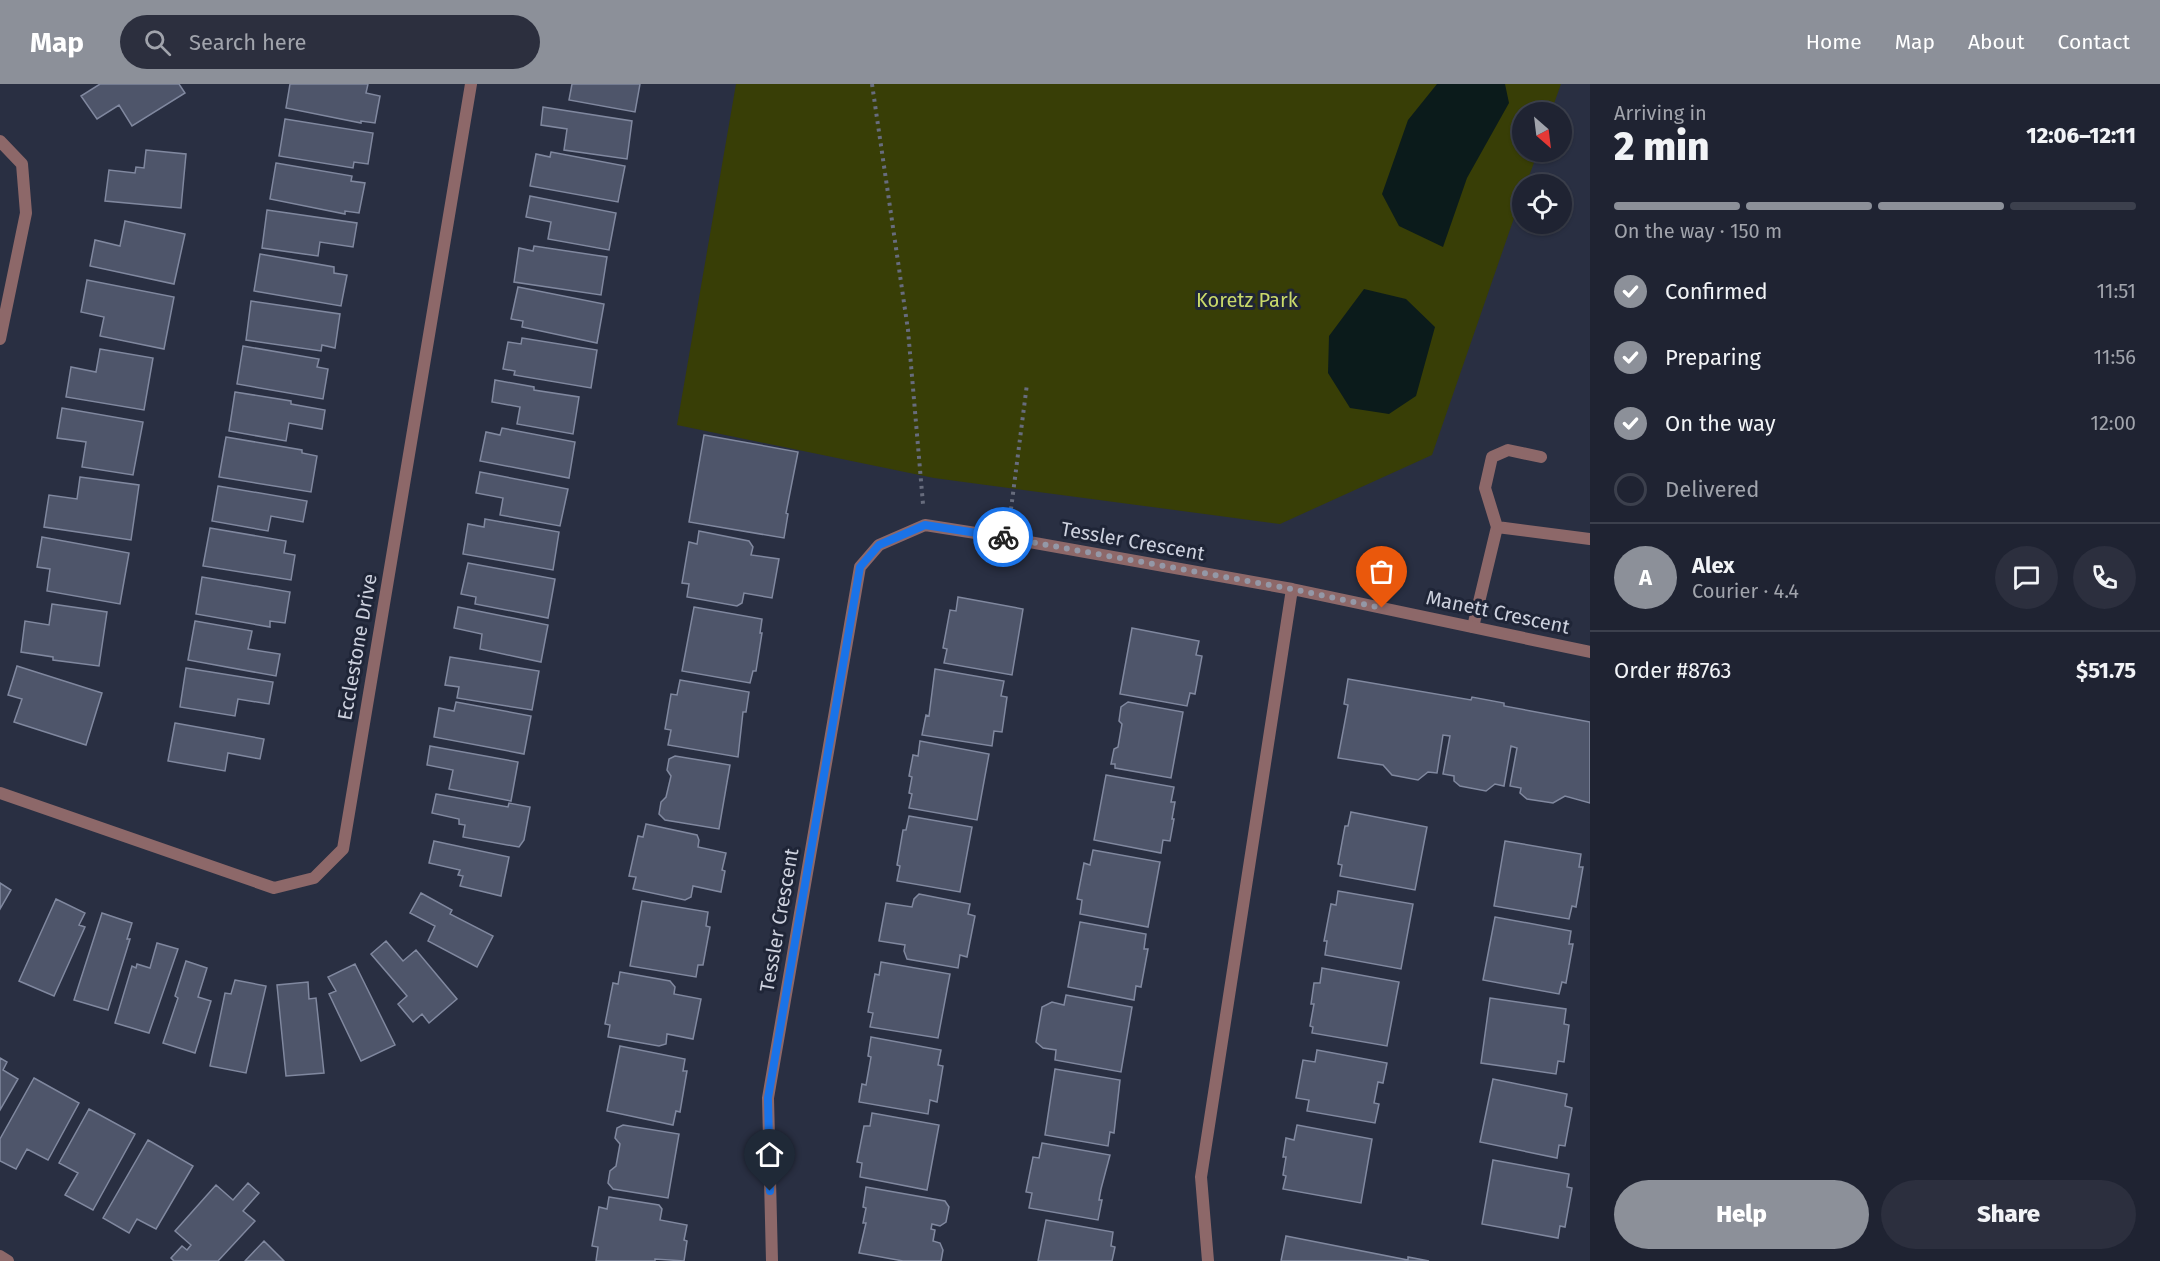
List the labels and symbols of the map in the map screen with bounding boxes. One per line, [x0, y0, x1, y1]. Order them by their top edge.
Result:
north arrow [1512, 102, 1572, 162]
park label: Koretz Park [1196, 288, 1299, 312]
courier [973, 507, 1033, 567]
street label: Tessler Crescent [1059, 517, 1208, 566]
pin [1356, 546, 1407, 608]
street label: Ecclestone Drive [332, 572, 382, 722]
street label: Manett Crescent [1424, 585, 1573, 639]
street label: Tessler Crescent [755, 845, 804, 994]
pin [744, 1129, 795, 1191]

